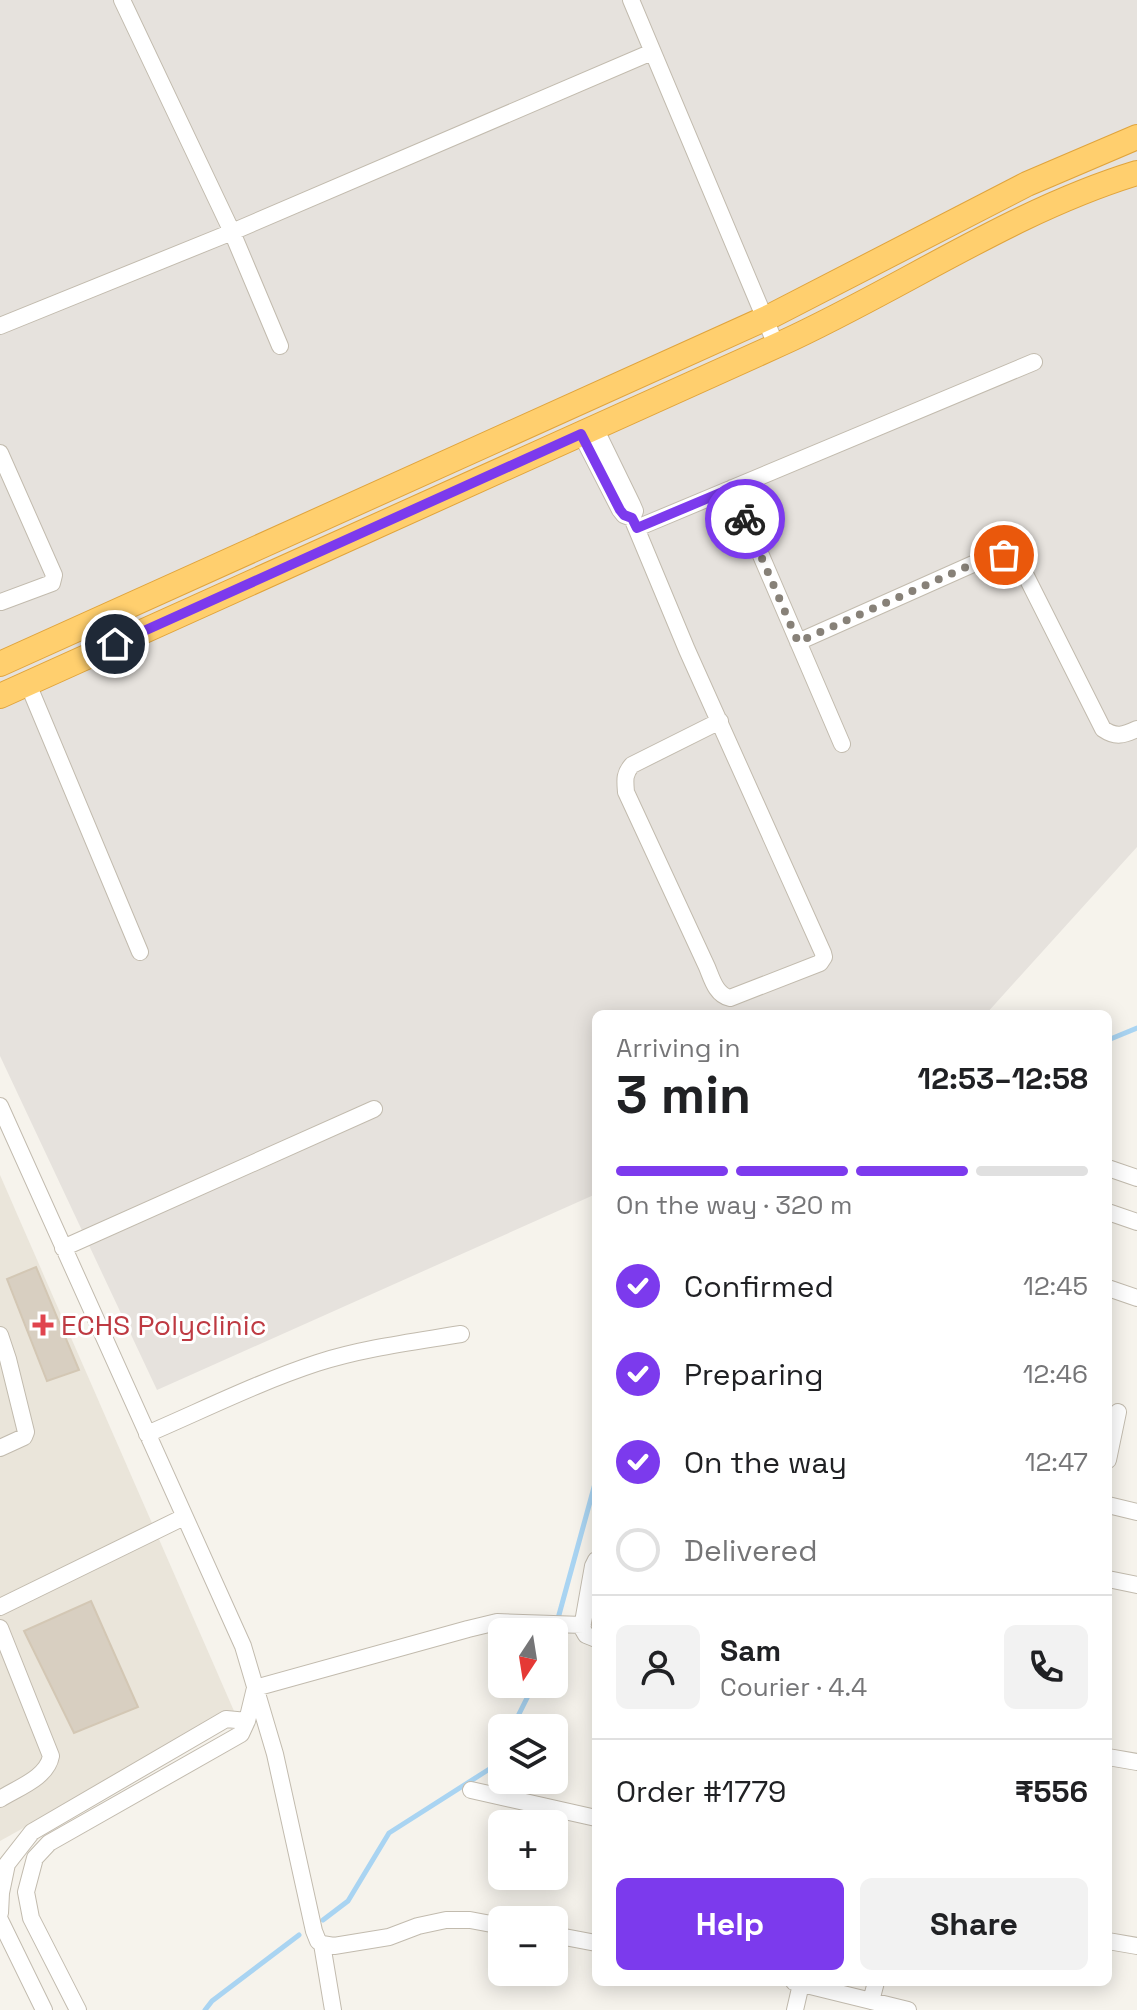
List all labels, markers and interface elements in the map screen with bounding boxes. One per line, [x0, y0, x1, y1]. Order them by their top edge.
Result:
courier [705, 479, 785, 559]
icon: bike [723, 497, 767, 541]
pin [970, 521, 1038, 589]
icon: bag [982, 533, 1026, 577]
pin [81, 610, 149, 678]
icon: home [93, 622, 137, 666]
text: Arriving in [616, 1031, 740, 1065]
text: 12:53–12:58 [918, 1059, 1088, 1098]
text: 3 min [616, 1062, 751, 1128]
text: On the way · 320 m [616, 1188, 852, 1222]
icon: check [616, 1264, 660, 1308]
text: Confirmed [684, 1267, 834, 1306]
text: 12:45 [1023, 1269, 1088, 1303]
place label: ECHS Polyclinic [61, 1307, 266, 1343]
marker: ECHS Polyclinic [32, 1314, 54, 1336]
icon: check [616, 1352, 660, 1396]
text: Preparing [684, 1355, 823, 1394]
text: 12:46 [1023, 1357, 1088, 1391]
icon: check [616, 1440, 660, 1484]
text: On the way [684, 1443, 847, 1482]
text: 12:47 [1025, 1445, 1088, 1479]
text: Delivered [684, 1531, 818, 1570]
north arrow [488, 1618, 568, 1698]
map controls [488, 1618, 568, 1986]
button: person [616, 1625, 700, 1709]
button: phone [1004, 1625, 1088, 1709]
text: Sam [720, 1631, 781, 1670]
text: Courier · 4.4 [720, 1670, 867, 1704]
button: layers [488, 1714, 568, 1794]
text: Order #1779 [616, 1772, 786, 1811]
text: ₹556 [1015, 1772, 1088, 1811]
button: + [488, 1810, 568, 1890]
button: Help [616, 1878, 844, 1970]
button: Share [860, 1878, 1088, 1970]
button: − [488, 1906, 568, 1986]

